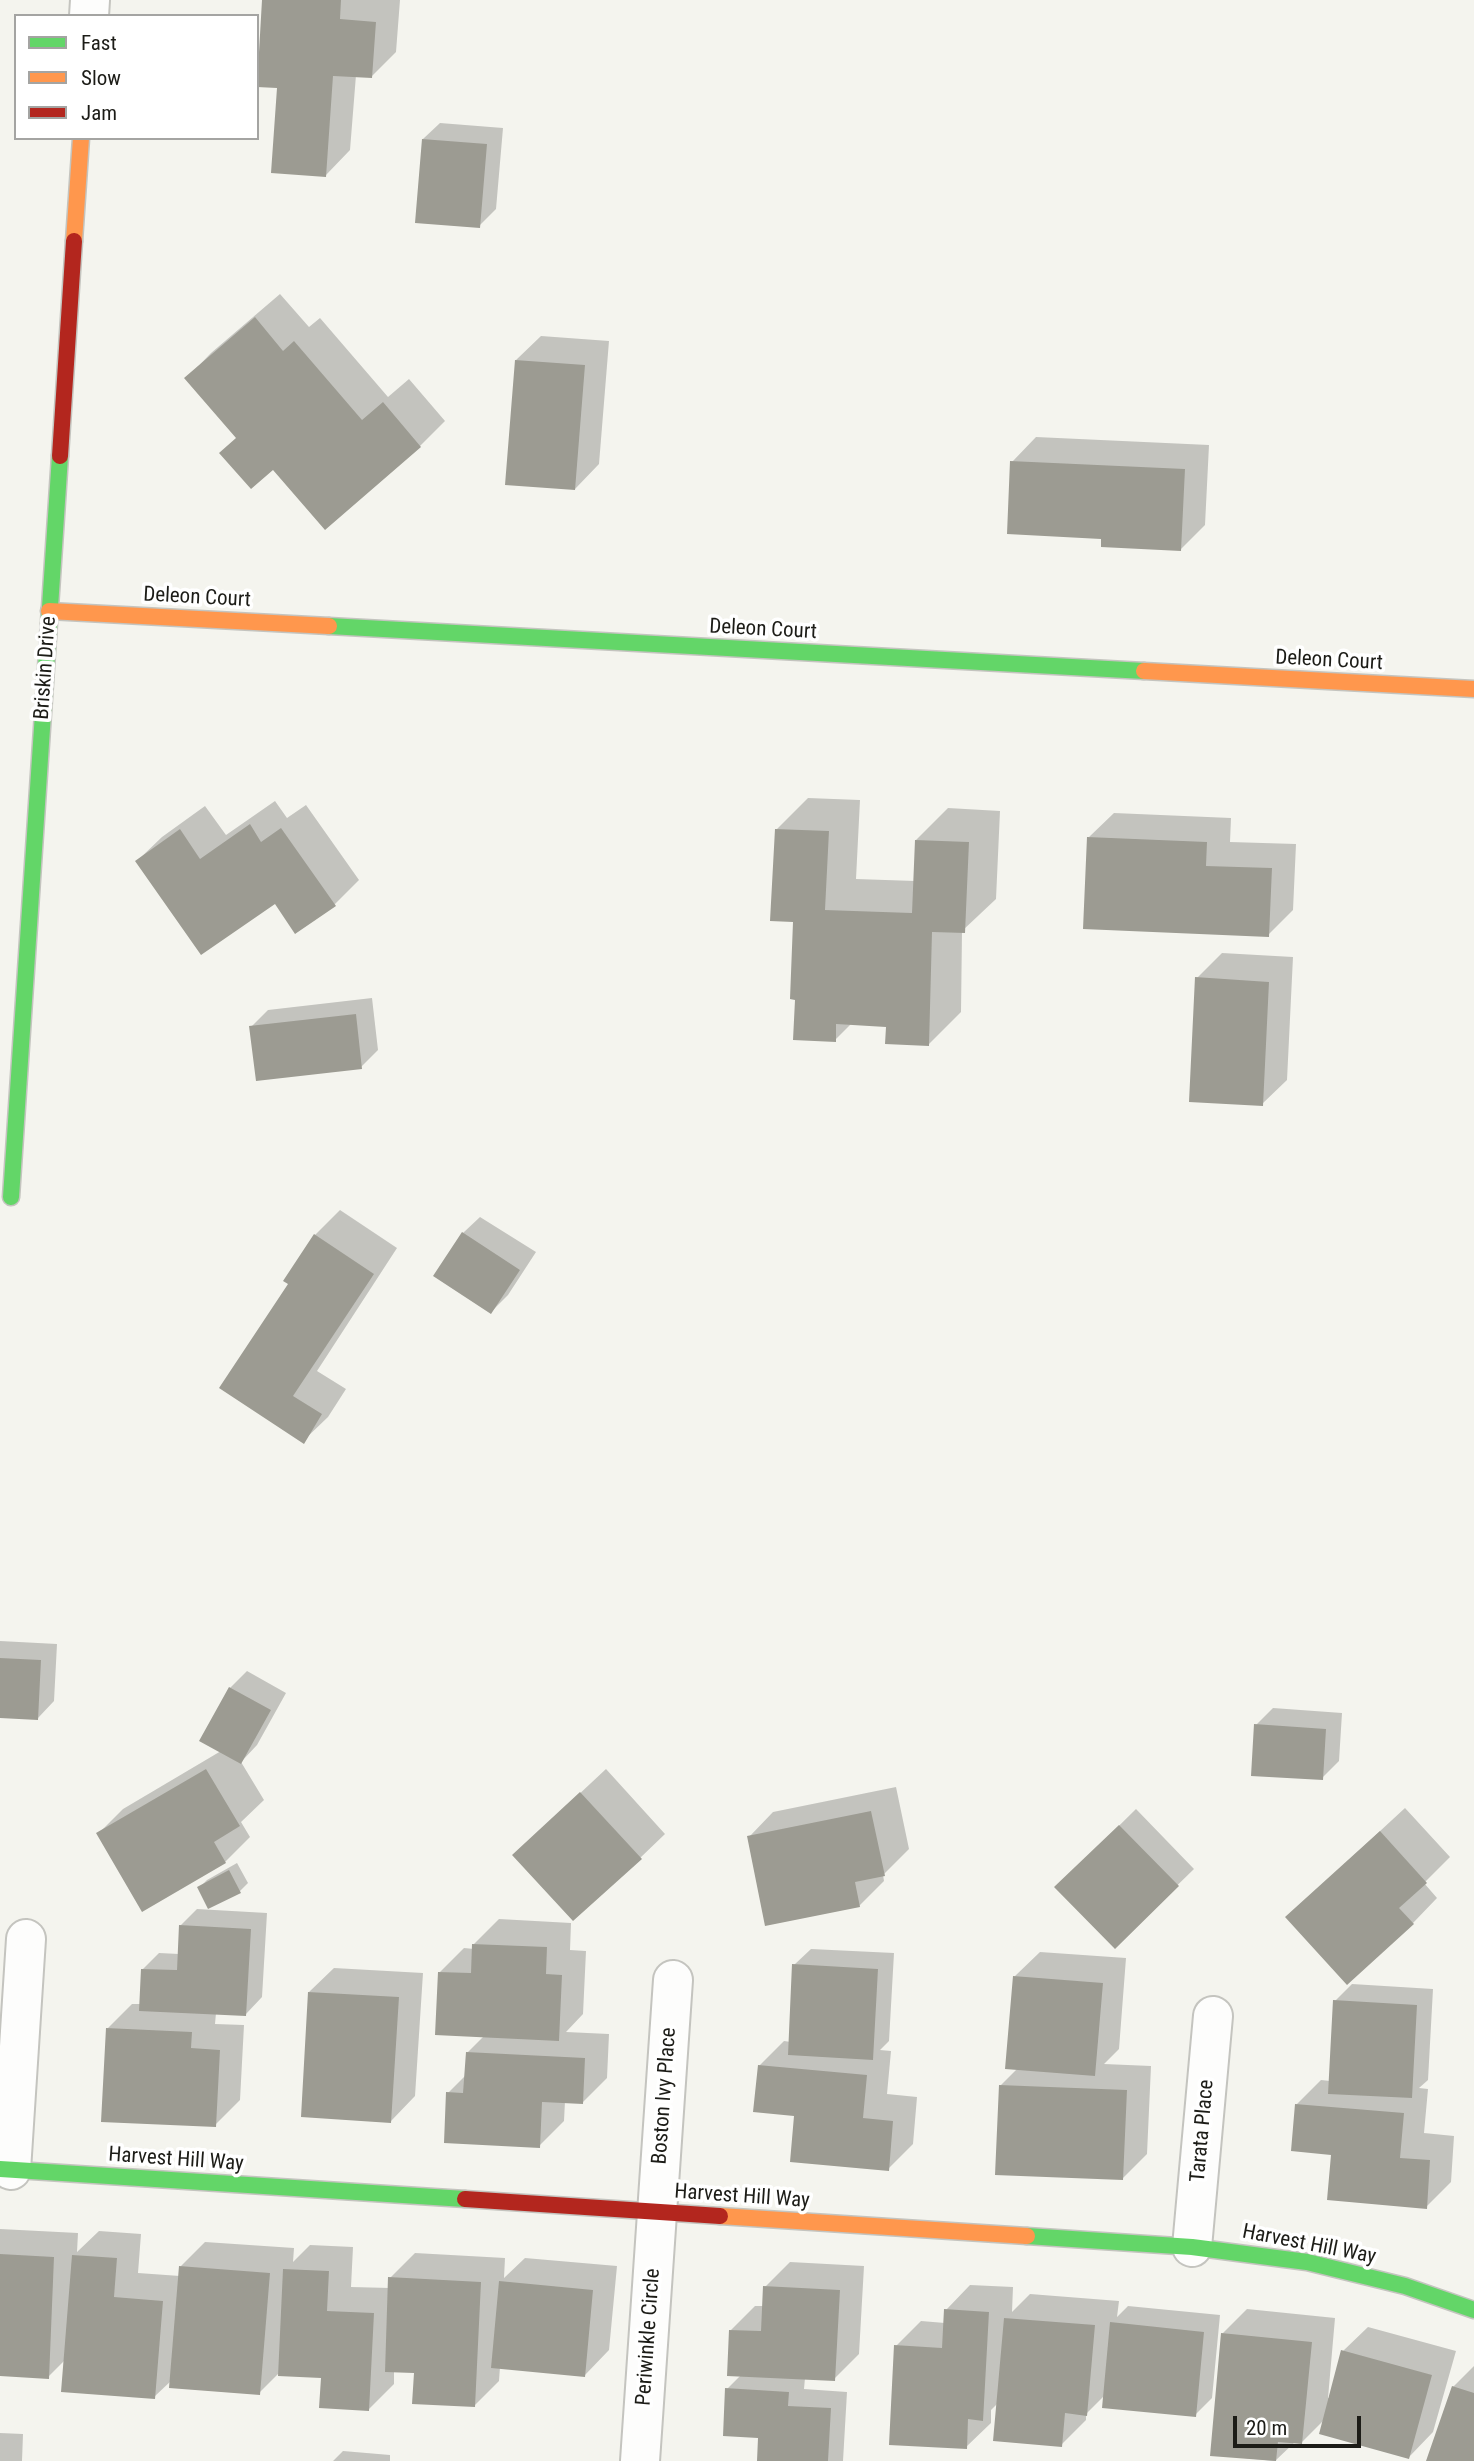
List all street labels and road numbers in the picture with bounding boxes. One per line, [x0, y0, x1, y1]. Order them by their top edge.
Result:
street label: Deleon Court [143, 583, 251, 613]
street label: Deleon Court [709, 615, 817, 645]
street label: Briskin Drive [30, 616, 62, 720]
street label: Deleon Court [1275, 646, 1383, 676]
street label: Boston Ivy Place [648, 2027, 682, 2165]
street label: Tarata Place [1186, 2079, 1220, 2183]
street label: Harvest Hill Way [107, 2143, 245, 2177]
street label: Harvest Hill Way [673, 2180, 811, 2214]
street label: Harvest Hill Way [1240, 2220, 1378, 2270]
street label: Periwinkle Circle [632, 2268, 666, 2406]

